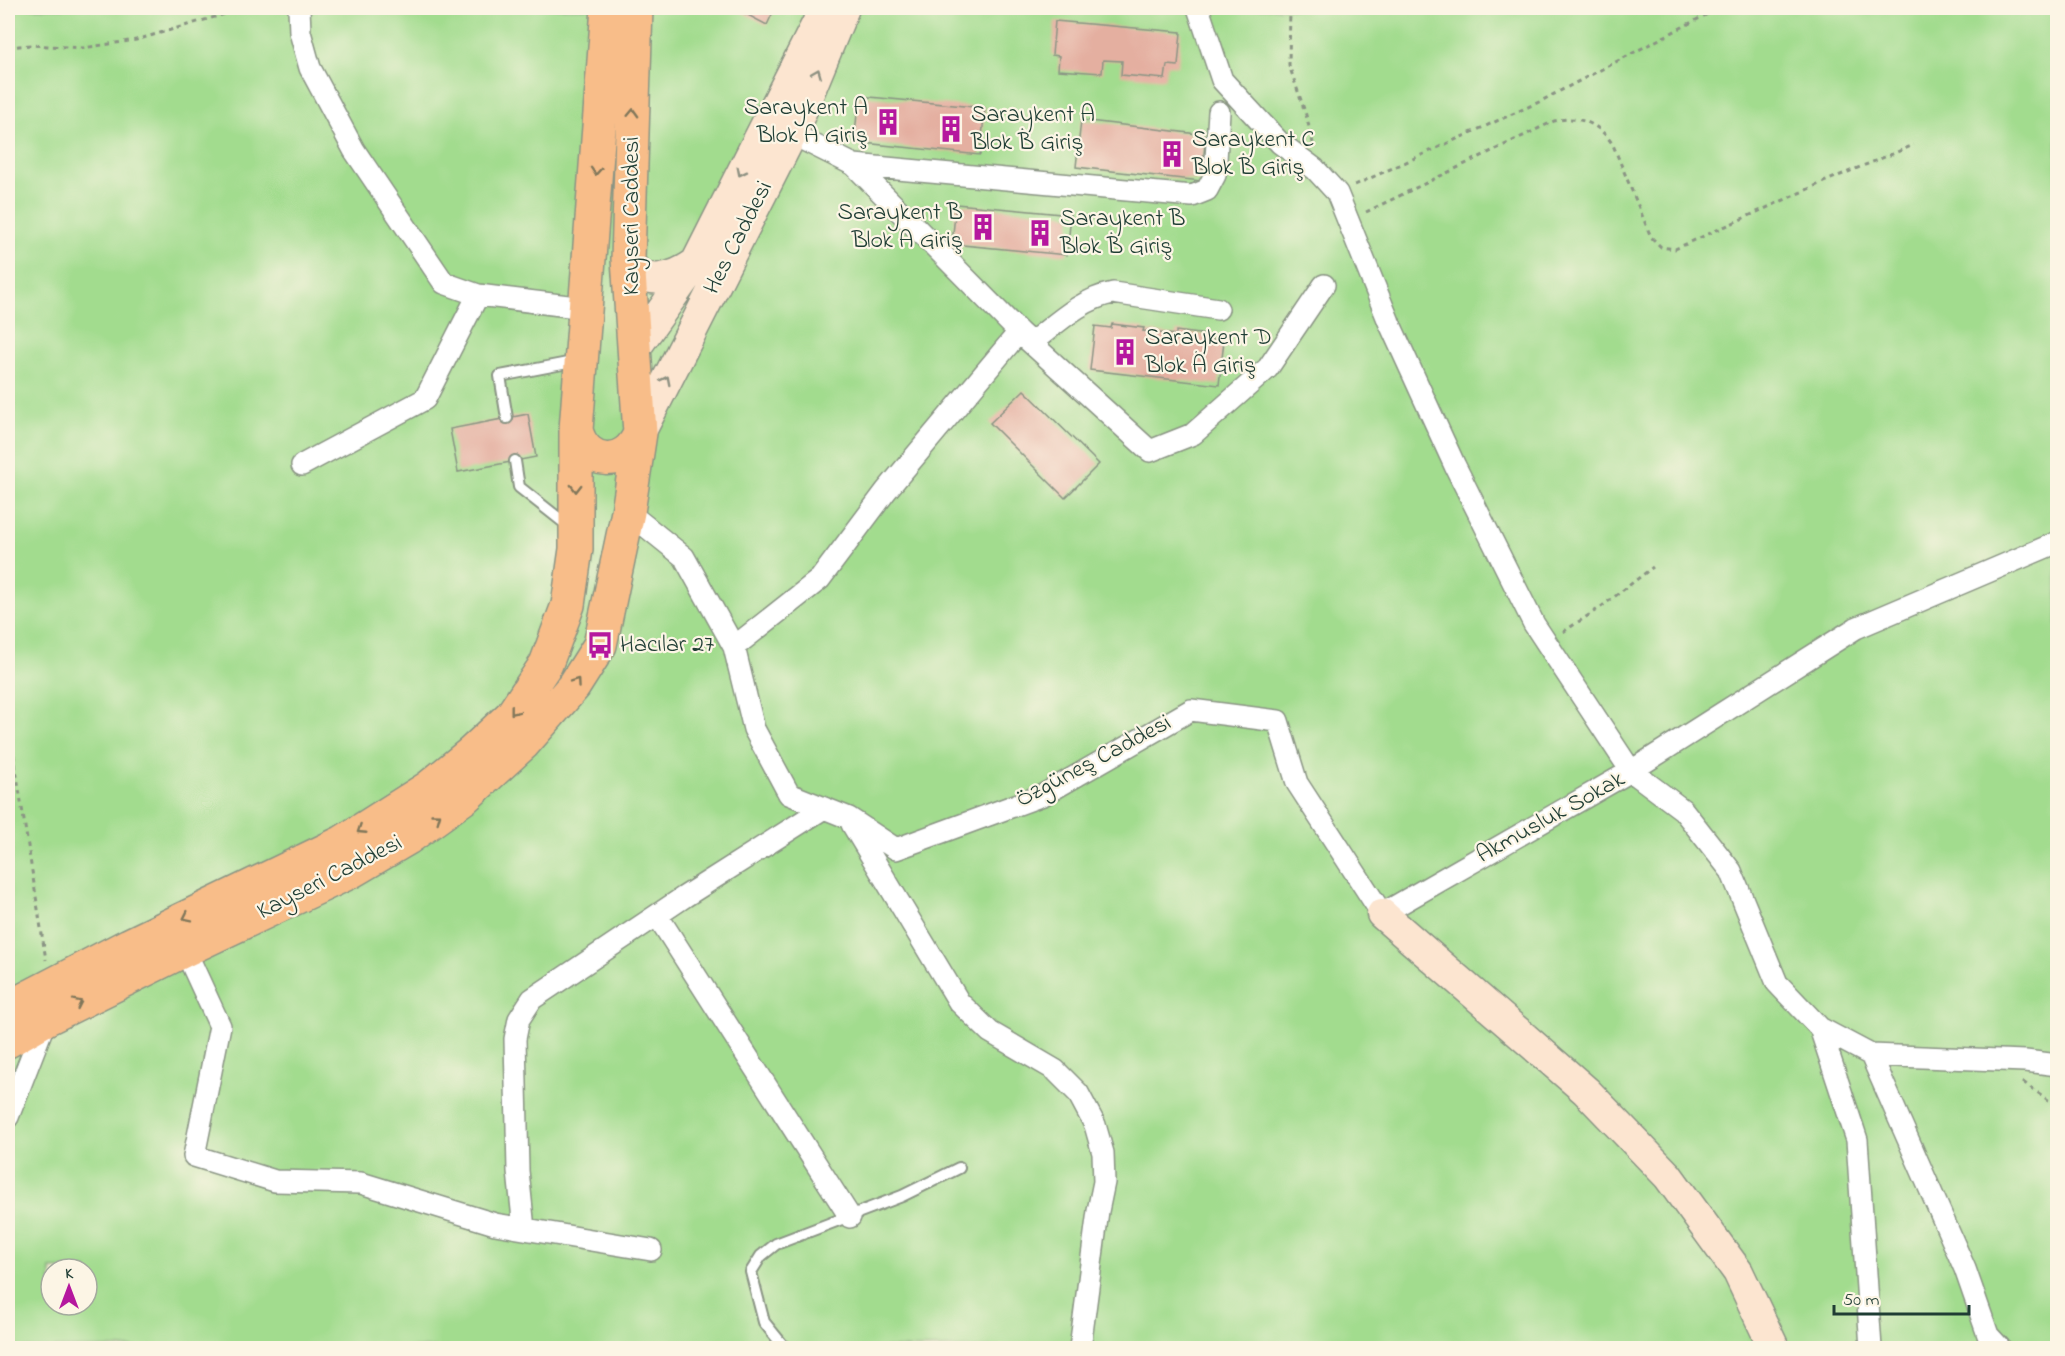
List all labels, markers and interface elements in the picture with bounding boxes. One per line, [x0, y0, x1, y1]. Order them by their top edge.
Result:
one-way arrow [810, 69, 822, 80]
place label: Saraykent A Blok A Giriş [744, 91, 868, 154]
place label: Saraykent A Blok B Giriş [970, 98, 1095, 161]
building icon: Saraykent A Blok A Giriş [873, 107, 903, 137]
one-way arrow [626, 109, 639, 118]
building icon: Saraykent A Blok B Giriş [936, 114, 966, 144]
place label: Saraykent C Blok B Giriş [1191, 123, 1314, 186]
street label: Kayseri Caddesi [615, 136, 651, 296]
building icon: Saraykent C Blok B Giriş [1157, 139, 1187, 169]
one-way arrow [589, 166, 602, 175]
one-way arrow [737, 166, 749, 177]
street label: Hes Caddesi [695, 175, 783, 301]
place label: Saraykent B Blok A Giriş [838, 196, 963, 259]
place label: Saraykent B Blok B Giriş [1059, 202, 1185, 265]
building icon: Saraykent B Blok A Giriş [968, 212, 998, 242]
building icon: Saraykent B Blok B Giriş [1025, 218, 1055, 248]
place label: Saraykent D Blok A Giriş [1144, 321, 1272, 384]
building icon: Saraykent D Blok A Giriş [1110, 337, 1140, 367]
one-way arrow [659, 376, 671, 387]
one-way arrow [570, 484, 582, 493]
place label: Hacılar 27 [620, 628, 714, 663]
bus stop icon: Hacılar 27 [585, 630, 615, 660]
one-way arrow [569, 678, 580, 689]
one-way arrow [511, 704, 522, 715]
street label: Özgüneş Caddesi [1010, 706, 1178, 818]
street label: Akmusluk Sokak [1470, 762, 1632, 873]
one-way arrow [430, 814, 441, 825]
one-way arrow [357, 823, 367, 835]
street label: Kayseri Caddesi [251, 826, 409, 931]
one-way arrow [182, 910, 193, 922]
one-way arrow [71, 999, 82, 1011]
north arrow [39, 1257, 99, 1317]
text: K [65, 1262, 74, 1286]
scale bar [1834, 1278, 1969, 1316]
text: 50 m [1843, 1288, 1880, 1314]

